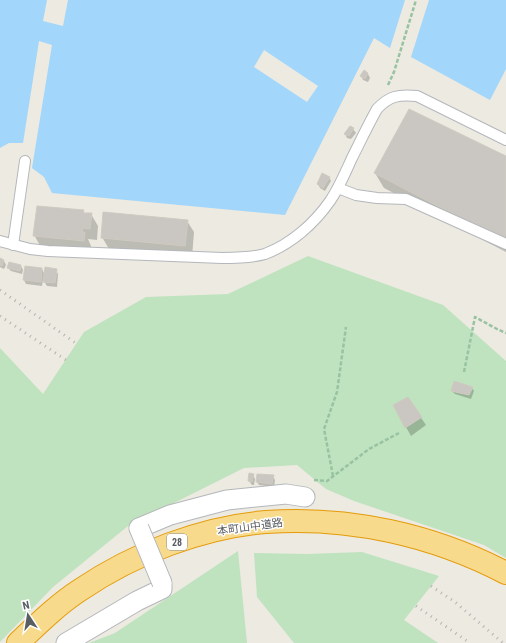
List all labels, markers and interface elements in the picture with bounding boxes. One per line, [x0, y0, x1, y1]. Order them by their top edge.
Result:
street label: 本町山中道路 [216, 516, 284, 538]
road number: 28 [167, 534, 187, 550]
north arrow [8, 595, 48, 635]
text: N [21, 599, 31, 613]

